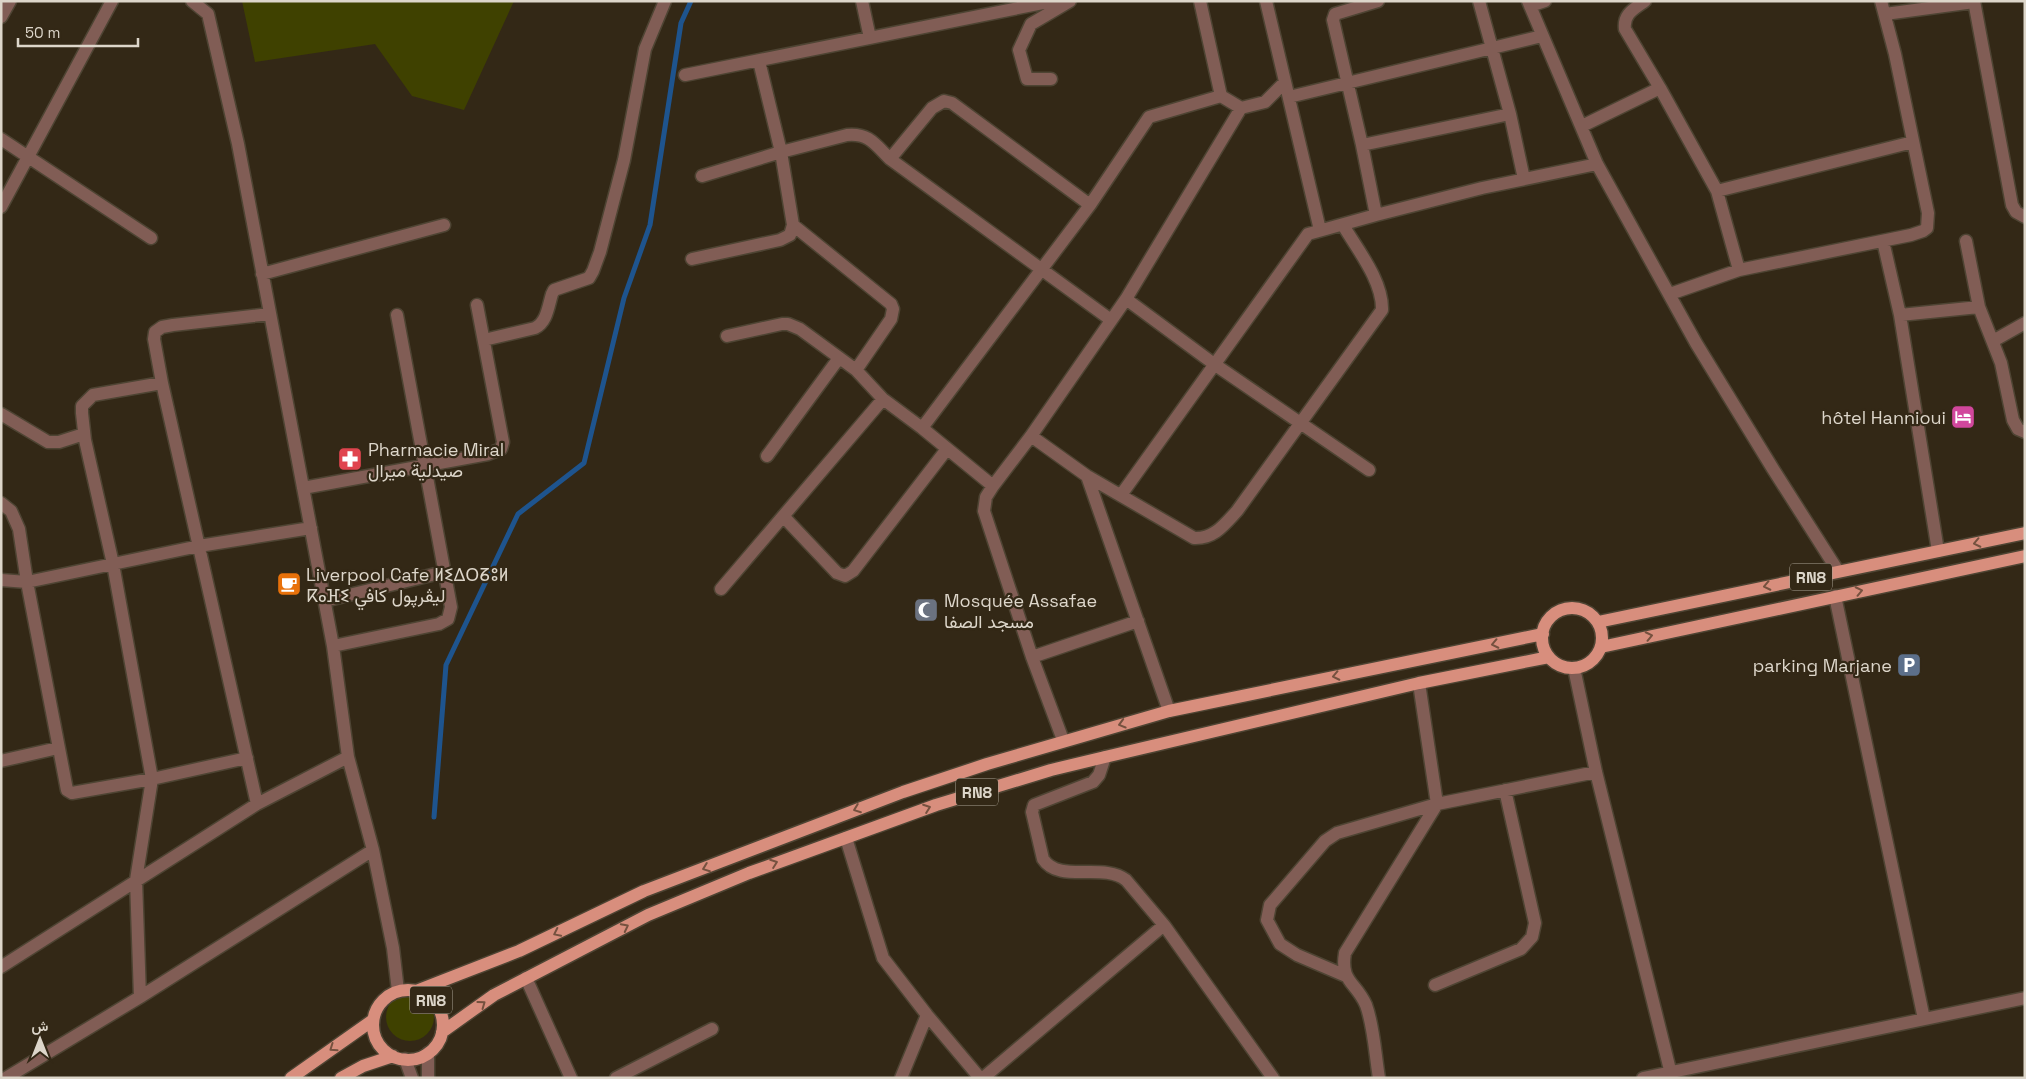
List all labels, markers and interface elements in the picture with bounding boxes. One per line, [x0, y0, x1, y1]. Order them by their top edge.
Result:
scale bar [18, 15, 138, 47]
text: 50 m [25, 23, 60, 42]
hotel icon: hôtel Hannioui [1950, 404, 1976, 430]
place label: hôtel Hannioui [1821, 406, 1946, 429]
place label: Pharmacie Miral صيدلية ميرال [368, 438, 504, 482]
pharmacy icon: Pharmacie Miral صيدلية ميرال [337, 446, 363, 472]
one-way arrow [1973, 537, 1981, 547]
place label: Liverpool Cafe ⵍⵉⵠⵔⵒⵓⵍ ⴽⴰⴼⵉ ليڤرپول كافي [306, 563, 509, 611]
road number: RN8 [1790, 564, 1832, 590]
cafe icon: Liverpool Cafe ⵍⵉⵠⵔⵒⵓⵍ ⴽⴰⴼⵉ ليڤرپول كافي [276, 571, 302, 597]
one-way arrow [1762, 581, 1771, 591]
one-way arrow [1854, 586, 1863, 597]
place label: Mosquée Assafae مسجد الصفا [944, 589, 1097, 633]
mosque icon: Mosquée Assafae مسجد الصفا [913, 597, 939, 623]
one-way arrow [1644, 631, 1653, 642]
one-way arrow [1491, 638, 1499, 648]
parking icon: parking Marjane [1896, 652, 1922, 678]
place label: parking Marjane [1753, 654, 1892, 677]
one-way arrow [1331, 671, 1340, 681]
one-way arrow [1117, 718, 1126, 729]
road number: RN8 [956, 779, 998, 806]
one-way arrow [853, 803, 862, 813]
one-way arrow [922, 804, 931, 814]
one-way arrow [770, 859, 778, 869]
one-way arrow [702, 862, 710, 872]
one-way arrow [620, 923, 629, 933]
one-way arrow [553, 927, 562, 937]
road number: RN8 [410, 986, 452, 1014]
one-way arrow [476, 1001, 485, 1009]
north arrow [15, 1014, 65, 1064]
text: ش [32, 1017, 49, 1035]
one-way arrow [330, 1042, 339, 1051]

